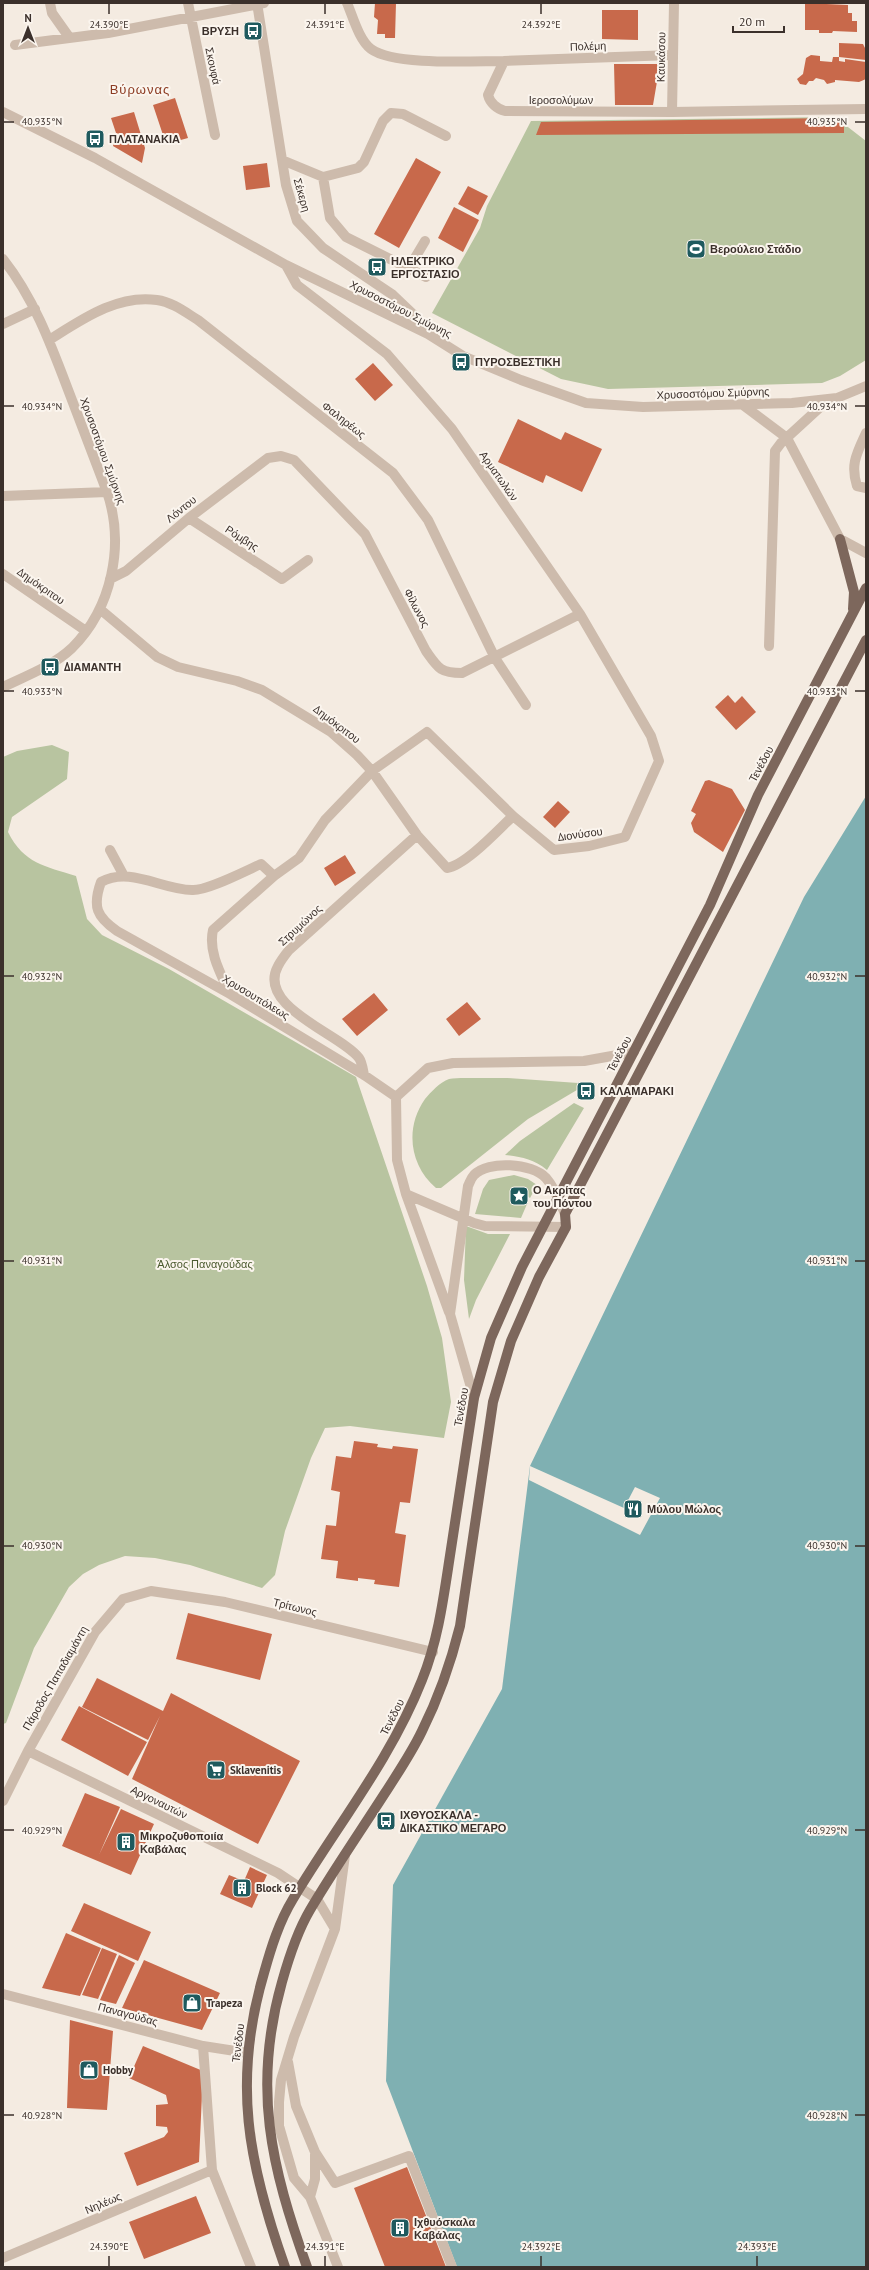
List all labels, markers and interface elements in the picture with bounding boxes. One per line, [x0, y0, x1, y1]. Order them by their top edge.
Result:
north arrow [8, 8, 48, 48]
scale bar [733, 8, 784, 34]
text: N [24, 11, 32, 25]
text: 20 m [739, 14, 765, 29]
text: 24.390°E [90, 18, 129, 31]
text: 24.391°E [306, 18, 345, 31]
text: 24.392°E [522, 18, 561, 31]
bus stop icon: ΒΡΥΣΗ [242, 20, 264, 42]
place label: ΒΡΥΣΗ [202, 24, 239, 38]
street label: Καυκάσου [654, 32, 668, 82]
street label: Πολέμη [570, 38, 606, 54]
street label: Σκουφά [202, 46, 224, 87]
district label: Βύρωνας [110, 81, 170, 98]
street label: Ιεροσολύμων [529, 93, 594, 107]
text: 40.935°N [22, 115, 62, 128]
text: 40.935°N [807, 115, 847, 128]
bus stop icon: ΠΛΑΤΑΝΑΚΙΑ [84, 128, 106, 150]
place label: ΠΛΑΤΑΝΑΚΙΑ [109, 132, 180, 146]
street label: Σέκερη [291, 176, 313, 214]
sports icon: Βερούλειο Στάδιο [685, 238, 707, 260]
place label: Βερούλειο Στάδιο [710, 242, 801, 256]
place label: ΗΛΕΚΤΡΙΚΟ ΕΡΓΟΣΤΑΣΙΟ [391, 254, 460, 281]
bus stop icon: ΗΛΕΚΤΡΙΚΟ ΕΡΓΟΣΤΑΣΙΟ [366, 256, 388, 278]
street label: Χρυσοστόμου Σμύρνης [347, 277, 455, 341]
bus stop icon: ΠΥΡΟΣΒΕΣΤΙΚΗ [450, 351, 472, 373]
place label: ΠΥΡΟΣΒΕΣΤΙΚΗ [475, 355, 560, 369]
street label: Χρυσοστόμου Σμύρνης [656, 384, 770, 402]
street label: Χρυσοστόμου Σμύρνης [77, 396, 129, 506]
street label: Φαληρέως [319, 399, 369, 441]
text: 40.934°N [22, 400, 62, 413]
text: 40.934°N [807, 400, 847, 413]
street label: Αρματωλών [477, 448, 522, 504]
street label: Λόντου [163, 492, 199, 526]
street label: Ρόμβης [223, 522, 261, 554]
street label: Δημόκριτου [14, 564, 68, 608]
street label: Φίλωνος [401, 586, 433, 630]
bus stop icon: ΔΙΑΜΑΝΤΗ [39, 656, 61, 678]
place label: ΔΙΑΜΑΝΤΗ [64, 660, 121, 674]
text: 40.933°N [22, 685, 62, 698]
text: 40.933°N [807, 685, 847, 698]
street label: Δημόκριτου [311, 702, 363, 746]
street label: Τενέδου [746, 743, 776, 785]
street label: Διονύσου [557, 824, 603, 844]
street label: Στρυμώνος [275, 901, 325, 949]
text: 40.932°N [22, 970, 62, 983]
text: 40.932°N [807, 970, 847, 983]
street label: Χρυσουπόλεως [220, 971, 292, 1023]
street label: Τενέδου [604, 1033, 634, 1075]
bus stop icon: ΚΑΛΑΜΑΡΑΚΙ [575, 1080, 597, 1102]
place label: ΚΑΛΑΜΑΡΑΚΙ [600, 1084, 674, 1098]
place label: Ο Ακρίτας του Πόντου [533, 1183, 592, 1210]
place icon: Ο Ακρίτας του Πόντου [508, 1185, 530, 1207]
text: 40.931°N [22, 1254, 62, 1267]
text: 40.931°N [807, 1254, 847, 1267]
park label: Άλσος Παναγούδας [157, 1257, 253, 1271]
street label: Τενέδου [451, 1387, 471, 1427]
restaurant icon: Μύλου Μώλος [622, 1498, 644, 1520]
place label: Μύλου Μώλος [647, 1502, 722, 1516]
text: 40.930°N [22, 1539, 62, 1552]
text: 40.930°N [807, 1539, 847, 1552]
street label: Τρίτωνος [271, 1595, 319, 1619]
street label: Πάροδος Παπαδιαμάντη [19, 1623, 91, 1733]
street label: Τενέδου [377, 1696, 407, 1738]
supermarket icon: Sklavenitis [205, 1759, 227, 1781]
place label: Sklavenitis [230, 1763, 281, 1777]
street label: Αργοναυτών [128, 1782, 190, 1822]
place label: ΙΧΘΥΟΣΚΑΛΑ - ΔΙΚΑΣΤΙΚΟ ΜΕΓΑΡΟ [400, 1808, 507, 1835]
bus stop icon: ΙΧΘΥΟΣΚΑΛΑ - ΔΙΚΑΣΤΙΚΟ ΜΕΓΑΡΟ [375, 1810, 397, 1832]
text: 40.929°N [22, 1824, 62, 1837]
text: 40.929°N [807, 1824, 847, 1837]
place label: Μικροζυθοποιία Καβάλας [140, 1829, 223, 1856]
building icon: Μικροζυθοποιία Καβάλας [115, 1831, 137, 1853]
building icon: Block 62 [231, 1877, 253, 1899]
place label: Block 62 [256, 1881, 297, 1895]
shop icon: Trapeza [181, 1992, 203, 2014]
place label: Trapeza [206, 1996, 242, 2010]
street label: Παναγούδας [96, 1999, 160, 2029]
street label: Τενέδου [229, 2023, 247, 2063]
shop icon: Hobby [78, 2059, 100, 2081]
place label: Hobby [103, 2063, 134, 2077]
text: 40.928°N [22, 2109, 62, 2122]
text: 40.928°N [807, 2109, 847, 2122]
street label: Νηλέως [83, 2189, 123, 2217]
place label: Ιχθυόσκαλα Καβάλας [414, 2215, 475, 2242]
building icon: Ιχθυόσκαλα Καβάλας [389, 2217, 411, 2239]
text: 24.390°E [90, 2240, 129, 2253]
text: 24.391°E [306, 2240, 345, 2253]
text: 24.392°E [522, 2240, 561, 2253]
text: 24.393°E [738, 2240, 777, 2253]

